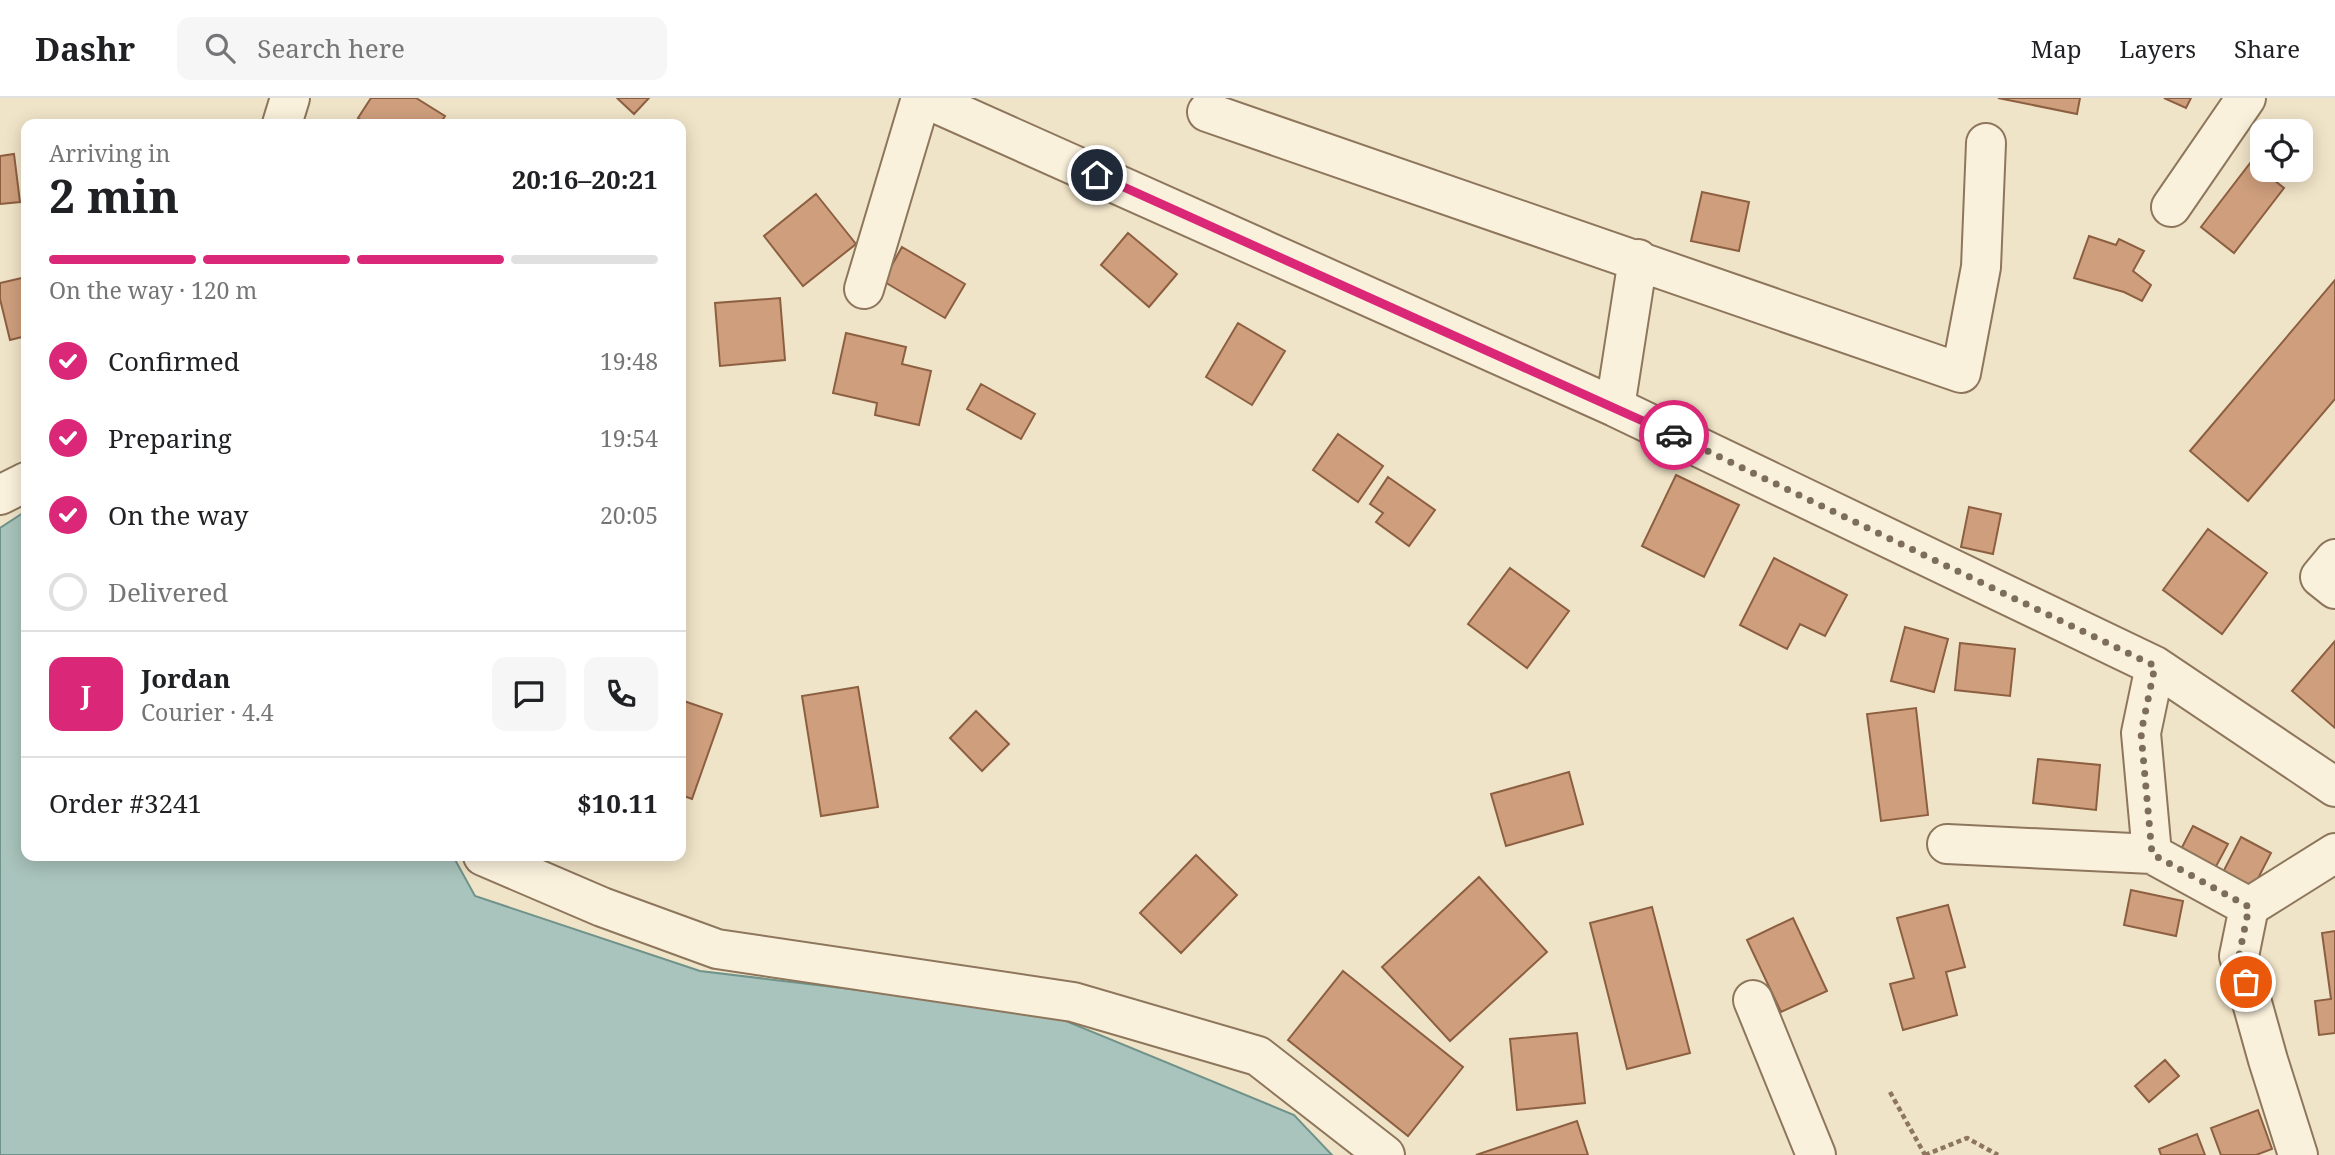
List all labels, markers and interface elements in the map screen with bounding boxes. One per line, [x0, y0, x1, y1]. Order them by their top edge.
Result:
search box [177, 17, 667, 80]
text: Dashr [35, 26, 135, 71]
icon: search [201, 29, 239, 67]
text: Search here [257, 30, 405, 66]
text: Map [2031, 32, 2082, 65]
text: Layers [2120, 32, 2196, 65]
text: Share [2234, 32, 2300, 65]
map controls [2250, 119, 2313, 182]
button: locate [2250, 119, 2313, 182]
text: Arriving in [49, 137, 170, 169]
pin [1067, 145, 1127, 205]
icon: home [1078, 156, 1116, 194]
text: 20:16–20:21 [512, 161, 658, 197]
text: 2 min [49, 164, 179, 226]
text: On the way · 120 m [49, 274, 257, 306]
icon: check [49, 342, 87, 380]
text: Confirmed [108, 343, 240, 379]
text: 19:48 [600, 345, 658, 377]
courier [1639, 400, 1709, 470]
icon: car [1655, 416, 1693, 454]
icon: check [49, 419, 87, 457]
text: Preparing [108, 420, 232, 456]
text: 19:54 [600, 422, 658, 454]
icon: check [49, 496, 87, 534]
text: On the way [108, 497, 248, 533]
text: 20:05 [600, 499, 658, 531]
text: Delivered [108, 574, 228, 610]
button: chat [492, 657, 566, 731]
button: phone [584, 657, 658, 731]
text: Jordan [141, 660, 231, 696]
text: J [81, 676, 91, 712]
text: Courier · 4.4 [141, 696, 274, 728]
text: Order #3241 [49, 785, 202, 821]
text: $10.11 [577, 785, 658, 821]
pin [2216, 952, 2276, 1012]
icon: bag [2227, 963, 2265, 1001]

